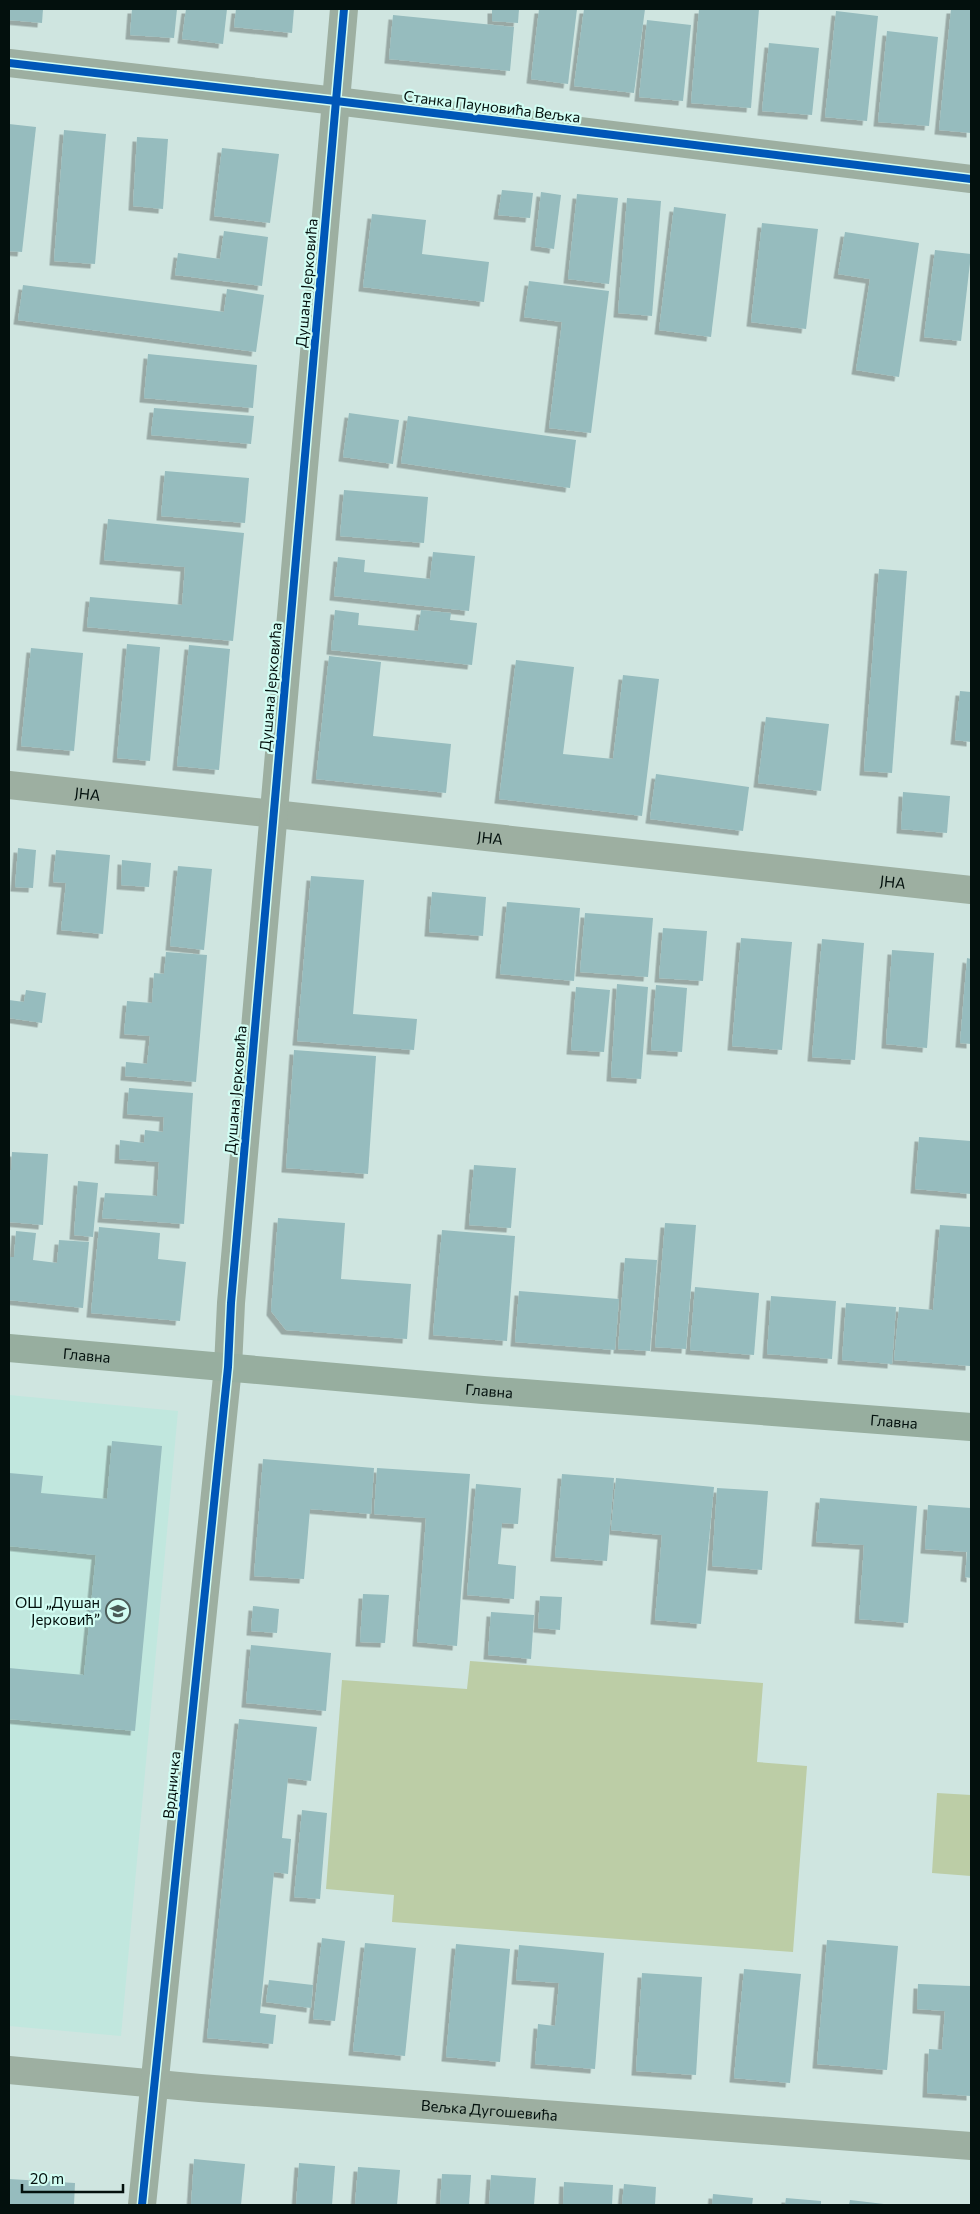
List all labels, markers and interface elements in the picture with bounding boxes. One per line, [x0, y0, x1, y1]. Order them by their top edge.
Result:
street label: Станка Пауновића Вељка [403, 86, 581, 126]
street label: Душана Јерковића [291, 218, 321, 348]
street label: Душана Јерковића [255, 622, 285, 752]
street label: ЈНА [74, 783, 101, 804]
street label: ЈНА [476, 827, 504, 848]
street label: ЈНА [879, 871, 907, 892]
street label: Душана Јерковића [220, 1025, 250, 1155]
street label: Главна [62, 1344, 111, 1366]
street label: Главна [465, 1379, 514, 1401]
street label: Главна [869, 1410, 918, 1432]
place label: ОШ „Душан Јерковић” [15, 1593, 100, 1628]
school or university icon: ОШ „Душан Јерковић” [105, 1598, 131, 1624]
street label: Врдничка [158, 1750, 184, 1820]
street label: Вељка Дугошевића [420, 2096, 558, 2124]
scale bar [22, 2162, 124, 2194]
text: 20 m [30, 2169, 64, 2187]

